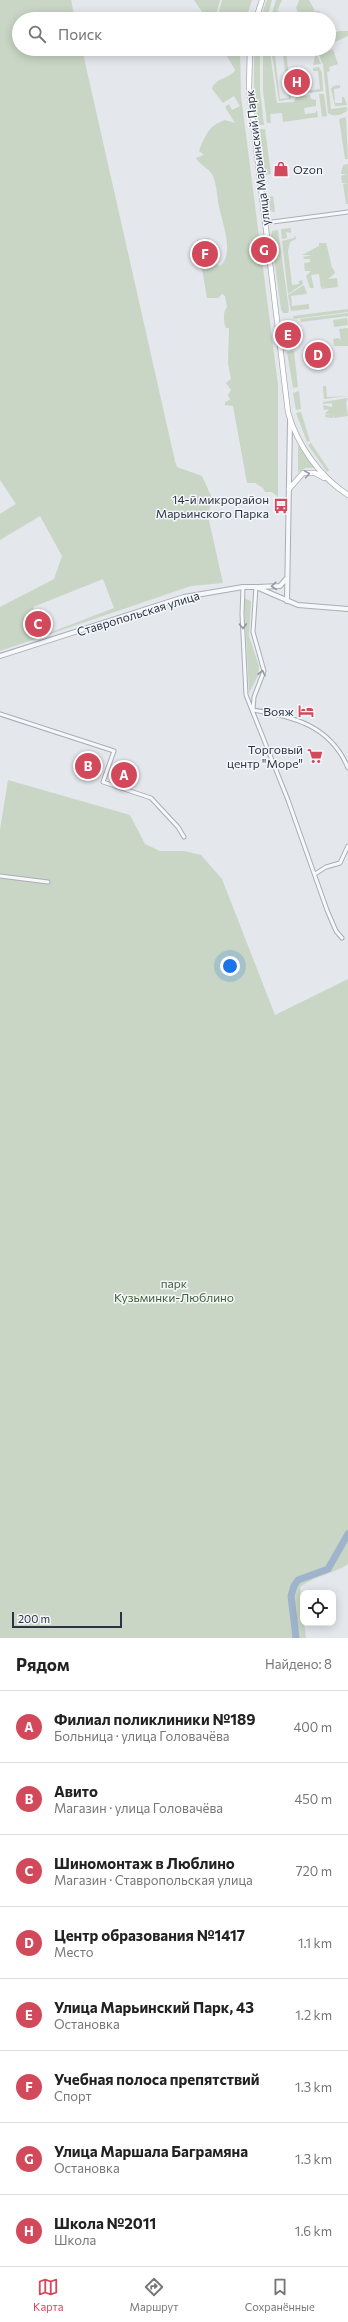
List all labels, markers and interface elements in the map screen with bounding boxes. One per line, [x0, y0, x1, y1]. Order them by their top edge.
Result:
search box [12, 12, 336, 56]
icon: search [26, 23, 48, 45]
text: Поиск [58, 25, 102, 43]
pin: H [284, 67, 310, 97]
street label: улица Марьинский Парк [242, 89, 272, 227]
shop icon: Ozon [272, 160, 290, 178]
place label: Ozon [293, 162, 323, 176]
pin: G [251, 235, 277, 265]
pin: F [192, 239, 218, 269]
pin: E [275, 320, 301, 350]
pin: D [305, 340, 331, 370]
one-way arrow [303, 470, 310, 479]
place label: 14-й микрорайон Марьинского Парка [156, 492, 269, 520]
bus stop icon: 14-й микрорайон Марьинского Парка [272, 497, 290, 515]
one-way arrow [271, 581, 277, 590]
street label: Ставропольская улица [75, 588, 201, 638]
pin: C [25, 609, 51, 639]
one-way arrow [238, 623, 247, 629]
one-way arrow [258, 670, 266, 676]
hotel icon: Вояж [297, 702, 315, 720]
place label: Вояж [263, 704, 294, 718]
place label: Торговый центр "Море" [227, 742, 303, 770]
supermarket icon: Торговый центр "Море" [306, 747, 324, 765]
pin: B [75, 751, 101, 781]
pin: A [111, 760, 137, 790]
your location [220, 956, 240, 976]
park label: парк Кузьминки-Люблино [114, 1276, 234, 1304]
map controls [300, 1590, 336, 1626]
button: locate [300, 1590, 336, 1626]
scale bar [12, 1610, 122, 1629]
text: 200 m [18, 1612, 50, 1625]
text: Рядом [16, 1654, 70, 1675]
text: Найдено: 8 [265, 1656, 332, 1672]
text: Филиал поликлиники №189 [54, 1710, 256, 1728]
text: A [24, 1719, 34, 1735]
text: 400 m [293, 1719, 332, 1735]
text: Больница · улица Головачёва [54, 1728, 230, 1744]
text: Авито [54, 1782, 98, 1800]
text: B [25, 1791, 33, 1807]
text: 450 m [294, 1791, 332, 1807]
text: Магазин · улица Головачёва [54, 1800, 223, 1816]
text: Шиномонтаж в Люблино [54, 1854, 235, 1872]
text: C [25, 1863, 33, 1879]
text: 720 m [296, 1863, 332, 1879]
text: Магазин · Ставропольская улица [54, 1872, 253, 1888]
text: Центр образования №1417 [54, 1926, 245, 1944]
text: D [24, 1935, 34, 1951]
text: 1.1 km [298, 1935, 332, 1951]
text: Место [54, 1944, 94, 1960]
text: Улица Марьинский Парк, 43 [54, 1998, 254, 2016]
text: E [25, 2007, 33, 2023]
text: 1.2 km [295, 2007, 332, 2023]
text: Остановка [54, 2016, 120, 2032]
text: Учебная полоса препятствий [54, 2070, 260, 2088]
text: F [25, 2079, 33, 2095]
text: 1.3 km [295, 2079, 332, 2095]
text: Спорт [54, 2088, 92, 2104]
text: Улица Маршала Баграмяна [54, 2142, 248, 2160]
text: G [24, 2151, 34, 2167]
text: 1.3 km [295, 2151, 332, 2167]
text: Остановка [54, 2160, 120, 2176]
text: Школа №2011 [54, 2214, 156, 2232]
text: H [24, 2223, 34, 2239]
text: 1.6 km [295, 2223, 332, 2239]
text: Школа [54, 2232, 96, 2248]
tab: Карта [33, 2276, 63, 2313]
tab: Маршрут [130, 2276, 178, 2313]
tab: Сохранённые [245, 2276, 315, 2313]

